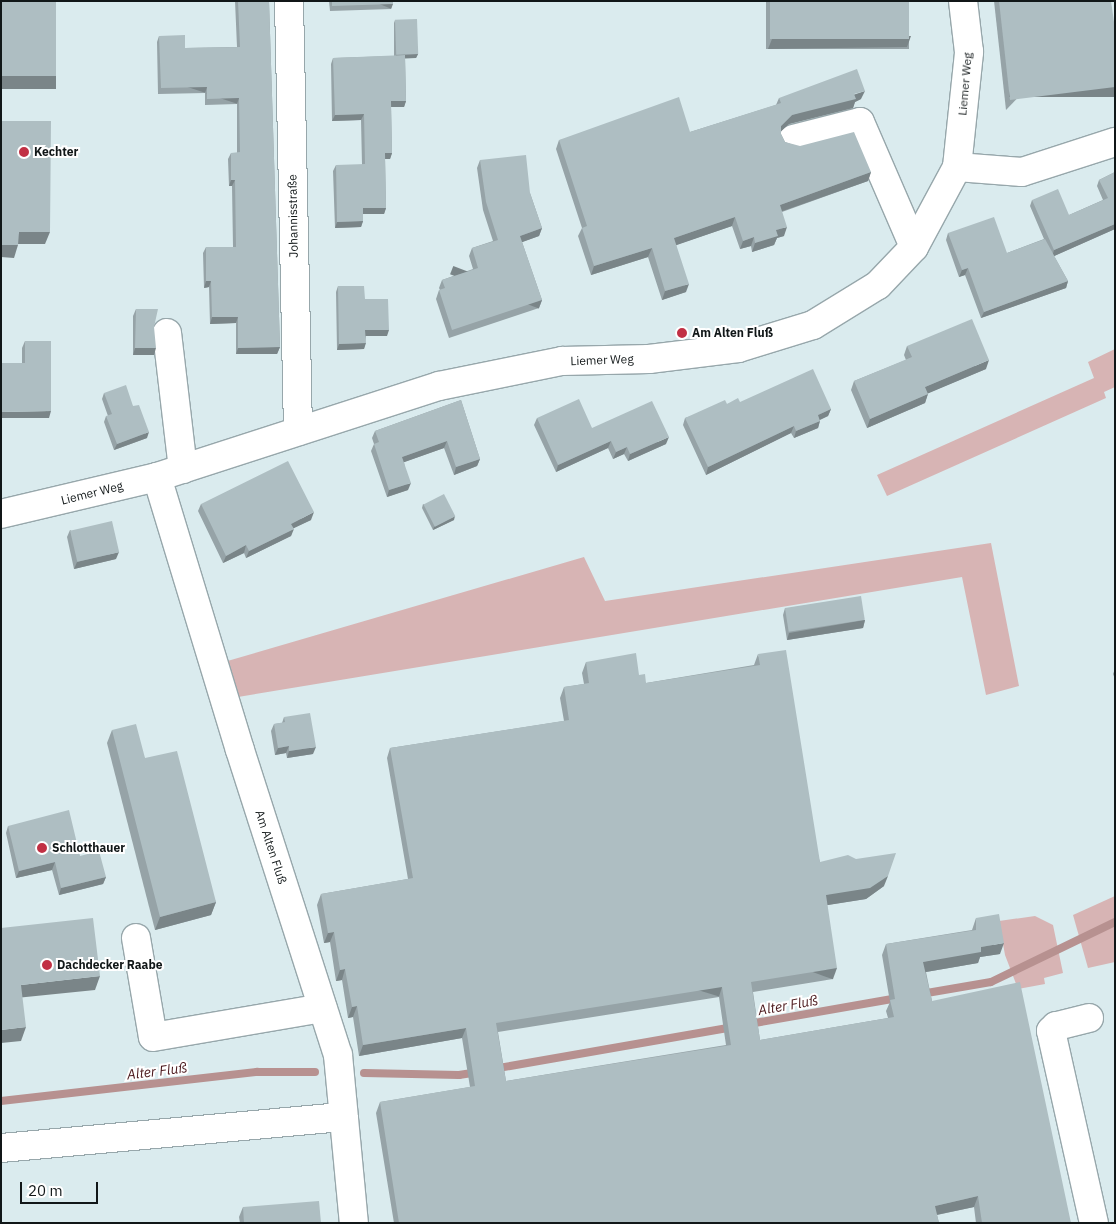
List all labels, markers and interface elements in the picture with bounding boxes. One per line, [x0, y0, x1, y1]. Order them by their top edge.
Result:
street label: Liemer Weg [955, 52, 975, 116]
place label: Kechter [34, 145, 78, 159]
marker: Kechter [18, 146, 30, 158]
street label: Johannisstraße [285, 174, 301, 258]
place label: Am Alten Fluß [692, 326, 773, 340]
marker: Am Alten Fluß [676, 327, 688, 339]
street label: Liemer Weg [570, 352, 634, 368]
street label: Liemer Weg [60, 478, 124, 508]
street label: Am Alten Fluß [252, 808, 290, 886]
place label: Schlotthauer [52, 841, 125, 855]
marker: Schlotthauer [36, 842, 48, 854]
place label: Dachdecker Raabe [57, 958, 162, 972]
marker: Dachdecker Raabe [41, 959, 53, 971]
water label: Alter Fluß [757, 991, 819, 1019]
water label: Alter Fluß [126, 1059, 188, 1083]
scale bar [22, 1172, 100, 1204]
text: 20 m [28, 1181, 63, 1200]

